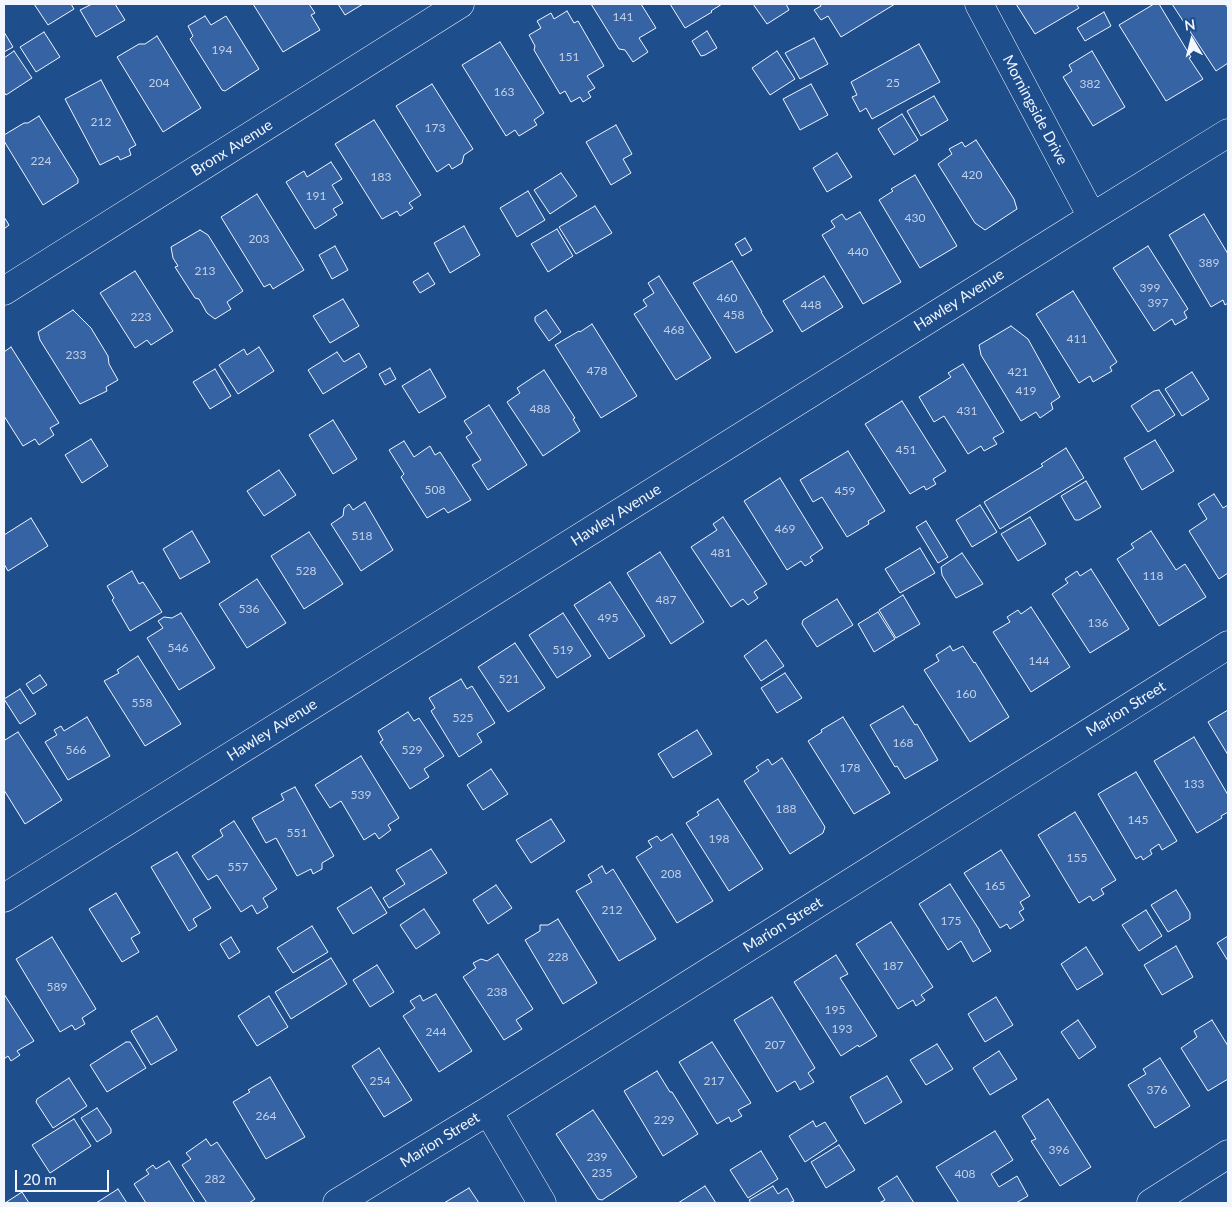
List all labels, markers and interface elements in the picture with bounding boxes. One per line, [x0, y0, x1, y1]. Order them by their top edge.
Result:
house number: 141 [613, 10, 633, 24]
north arrow [1167, 15, 1217, 65]
text: N [1183, 15, 1196, 34]
house number: 194 [212, 43, 232, 57]
house number: 151 [559, 50, 579, 64]
street label: Morningside Drive [998, 52, 1072, 168]
house number: 204 [149, 76, 169, 90]
house number: 25 [886, 76, 900, 90]
house number: 382 [1080, 77, 1100, 91]
house number: 163 [494, 85, 514, 99]
house number: 212 [91, 115, 111, 129]
street label: Bronx Avenue [188, 116, 276, 180]
house number: 173 [425, 121, 445, 135]
house number: 224 [31, 154, 51, 168]
house number: 420 [962, 168, 982, 182]
house number: 183 [371, 170, 391, 184]
house number: 191 [306, 189, 326, 203]
house number: 430 [905, 211, 925, 225]
house number: 203 [249, 232, 269, 246]
house number: 440 [848, 245, 868, 259]
house number: 389 [1199, 256, 1219, 270]
house number: 213 [195, 264, 215, 278]
street label: Hawley Avenue [911, 265, 1007, 335]
house number: 399 [1140, 281, 1160, 295]
house number: 460 [717, 291, 737, 305]
house number: 397 [1148, 296, 1168, 310]
house number: 448 [801, 298, 821, 312]
house number: 458 [724, 308, 744, 322]
house number: 223 [131, 310, 151, 324]
house number: 468 [664, 323, 684, 337]
house number: 411 [1067, 332, 1087, 346]
house number: 233 [66, 348, 86, 362]
house number: 478 [587, 364, 607, 378]
house number: 421 [1008, 365, 1028, 379]
house number: 419 [1016, 384, 1036, 398]
house number: 488 [530, 402, 550, 416]
house number: 431 [957, 404, 977, 418]
house number: 451 [896, 443, 916, 457]
street label: Hawley Avenue [568, 480, 664, 550]
house number: 508 [425, 483, 445, 497]
house number: 459 [835, 484, 855, 498]
house number: 469 [775, 522, 795, 536]
house number: 518 [352, 529, 372, 543]
house number: 481 [711, 546, 731, 560]
house number: 528 [296, 564, 316, 578]
house number: 118 [1143, 569, 1163, 583]
house number: 487 [656, 593, 676, 607]
house number: 536 [239, 602, 259, 616]
house number: 495 [598, 611, 618, 625]
house number: 136 [1088, 616, 1108, 630]
house number: 546 [168, 641, 188, 655]
house number: 519 [553, 643, 573, 657]
house number: 144 [1029, 654, 1049, 668]
house number: 521 [499, 672, 519, 686]
street label: Marion Street [1083, 677, 1169, 741]
house number: 160 [956, 687, 976, 701]
street label: Hawley Avenue [224, 695, 320, 765]
house number: 558 [132, 696, 152, 710]
house number: 525 [453, 711, 473, 725]
house number: 168 [893, 736, 913, 750]
house number: 566 [66, 743, 86, 757]
house number: 529 [402, 743, 422, 757]
house number: 178 [840, 761, 860, 775]
house number: 133 [1184, 777, 1204, 791]
house number: 539 [351, 788, 371, 802]
house number: 188 [776, 802, 796, 816]
house number: 145 [1128, 813, 1148, 827]
house number: 551 [287, 826, 307, 840]
house number: 198 [709, 832, 729, 846]
house number: 155 [1067, 851, 1087, 865]
house number: 557 [228, 860, 248, 874]
house number: 208 [661, 867, 681, 881]
house number: 165 [985, 879, 1005, 893]
street label: Marion Street [740, 893, 826, 957]
house number: 212 [602, 903, 622, 917]
house number: 175 [941, 914, 961, 928]
house number: 228 [548, 950, 568, 964]
house number: 187 [883, 959, 903, 973]
house number: 589 [47, 980, 67, 994]
house number: 238 [487, 985, 507, 999]
house number: 195 [825, 1003, 845, 1017]
house number: 193 [832, 1022, 852, 1036]
house number: 244 [426, 1025, 446, 1039]
house number: 207 [765, 1038, 785, 1052]
house number: 254 [370, 1074, 390, 1088]
house number: 217 [704, 1074, 724, 1088]
house number: 376 [1147, 1083, 1167, 1097]
street label: Marion Street [397, 1108, 483, 1172]
house number: 264 [256, 1109, 276, 1123]
house number: 229 [654, 1113, 674, 1127]
house number: 396 [1049, 1143, 1069, 1157]
house number: 239 [587, 1150, 607, 1164]
scale bar [18, 1160, 111, 1192]
house number: 235 [592, 1166, 612, 1180]
house number: 408 [955, 1167, 975, 1181]
text: 20 m [23, 1170, 57, 1188]
house number: 282 [205, 1172, 225, 1186]

